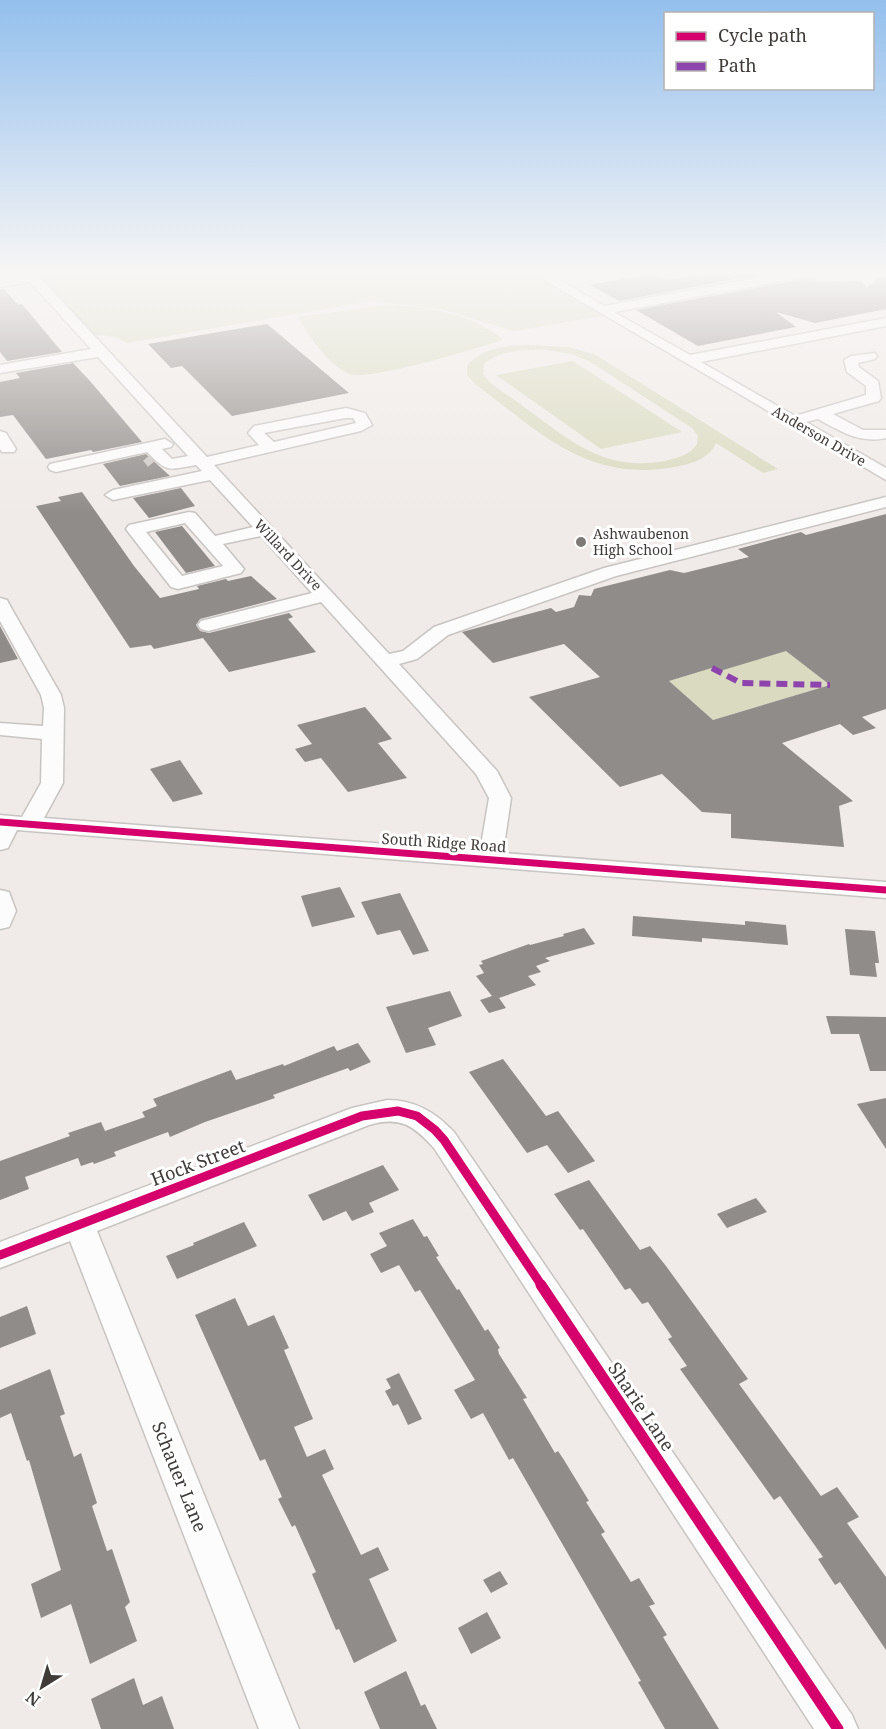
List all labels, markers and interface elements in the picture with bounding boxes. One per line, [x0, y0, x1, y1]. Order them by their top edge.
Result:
legend [664, 12, 874, 90]
text: Cycle path [718, 23, 807, 47]
text: Path [718, 53, 757, 77]
street label: Anderson Drive [769, 401, 870, 470]
street label: Willard Drive [250, 515, 326, 595]
place label: Ashwaubenon High School [593, 524, 689, 559]
marker: Ashwaubenon High School [574, 535, 588, 549]
street label: South Ridge Road [381, 828, 507, 856]
street label: Hock Street [147, 1133, 248, 1191]
street label: Sharie Lane [603, 1357, 680, 1456]
street label: Schauer Lane [147, 1418, 213, 1535]
north arrow [12, 1657, 72, 1717]
text: N [21, 1686, 45, 1712]

